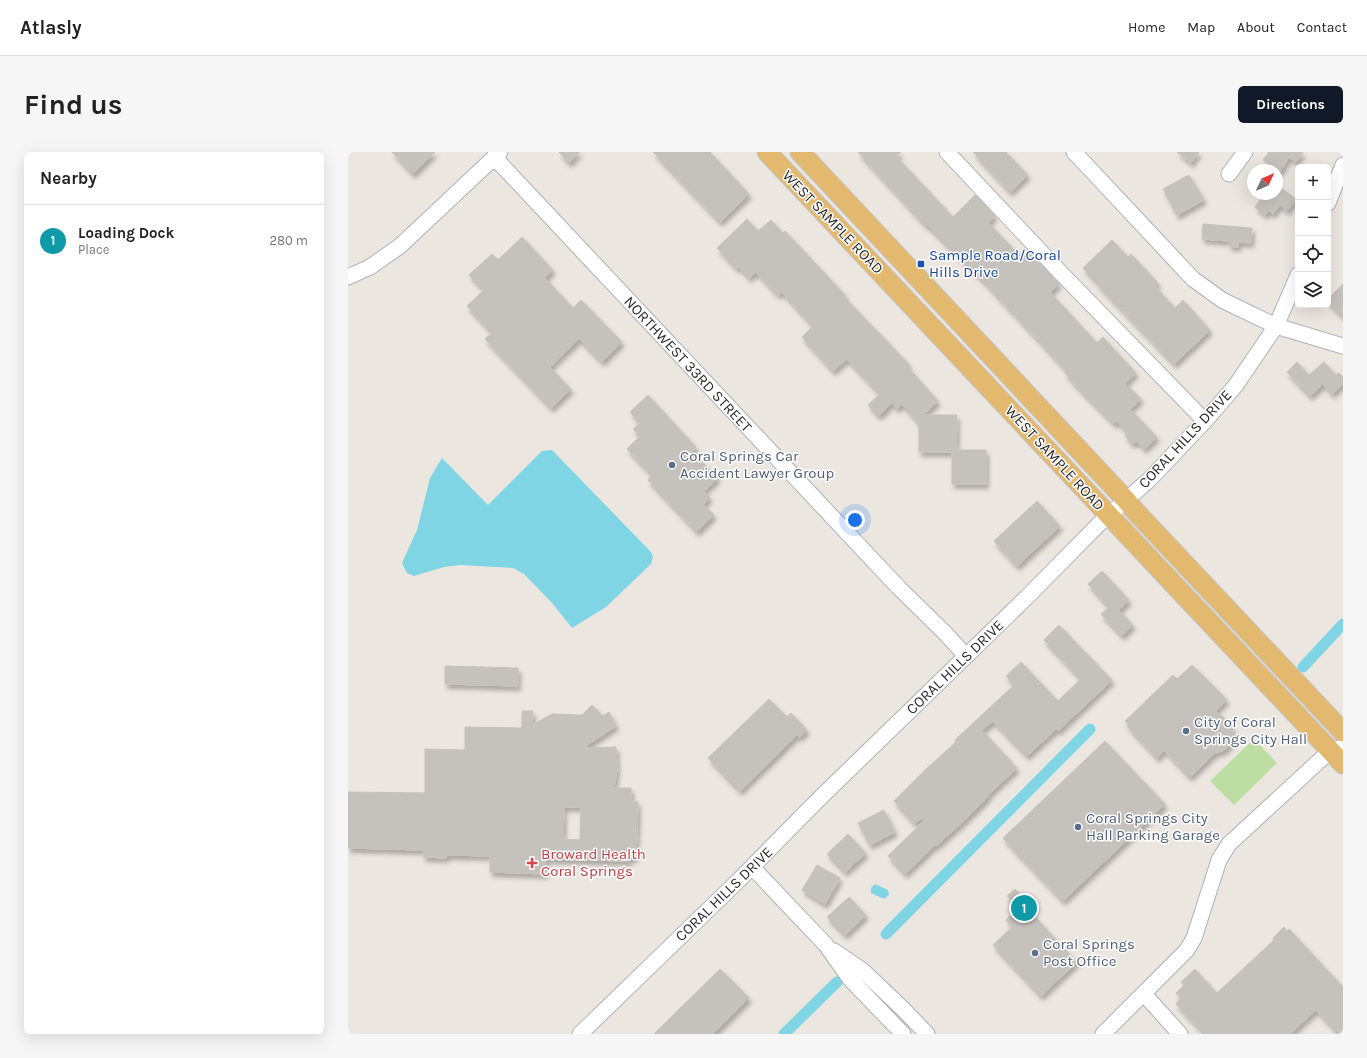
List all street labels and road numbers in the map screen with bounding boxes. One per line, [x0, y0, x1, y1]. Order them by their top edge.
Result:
street label: WEST SAMPLE ROAD [779, 166, 887, 278]
street label: NORTHWEST 33RD STREET [620, 292, 756, 436]
street label: CORAL HILLS DRIVE [1135, 386, 1235, 492]
street label: WEST SAMPLE ROAD [1002, 402, 1108, 514]
street label: CORAL HILLS DRIVE [903, 616, 1007, 718]
street label: CORAL HILLS DRIVE [672, 843, 776, 945]

